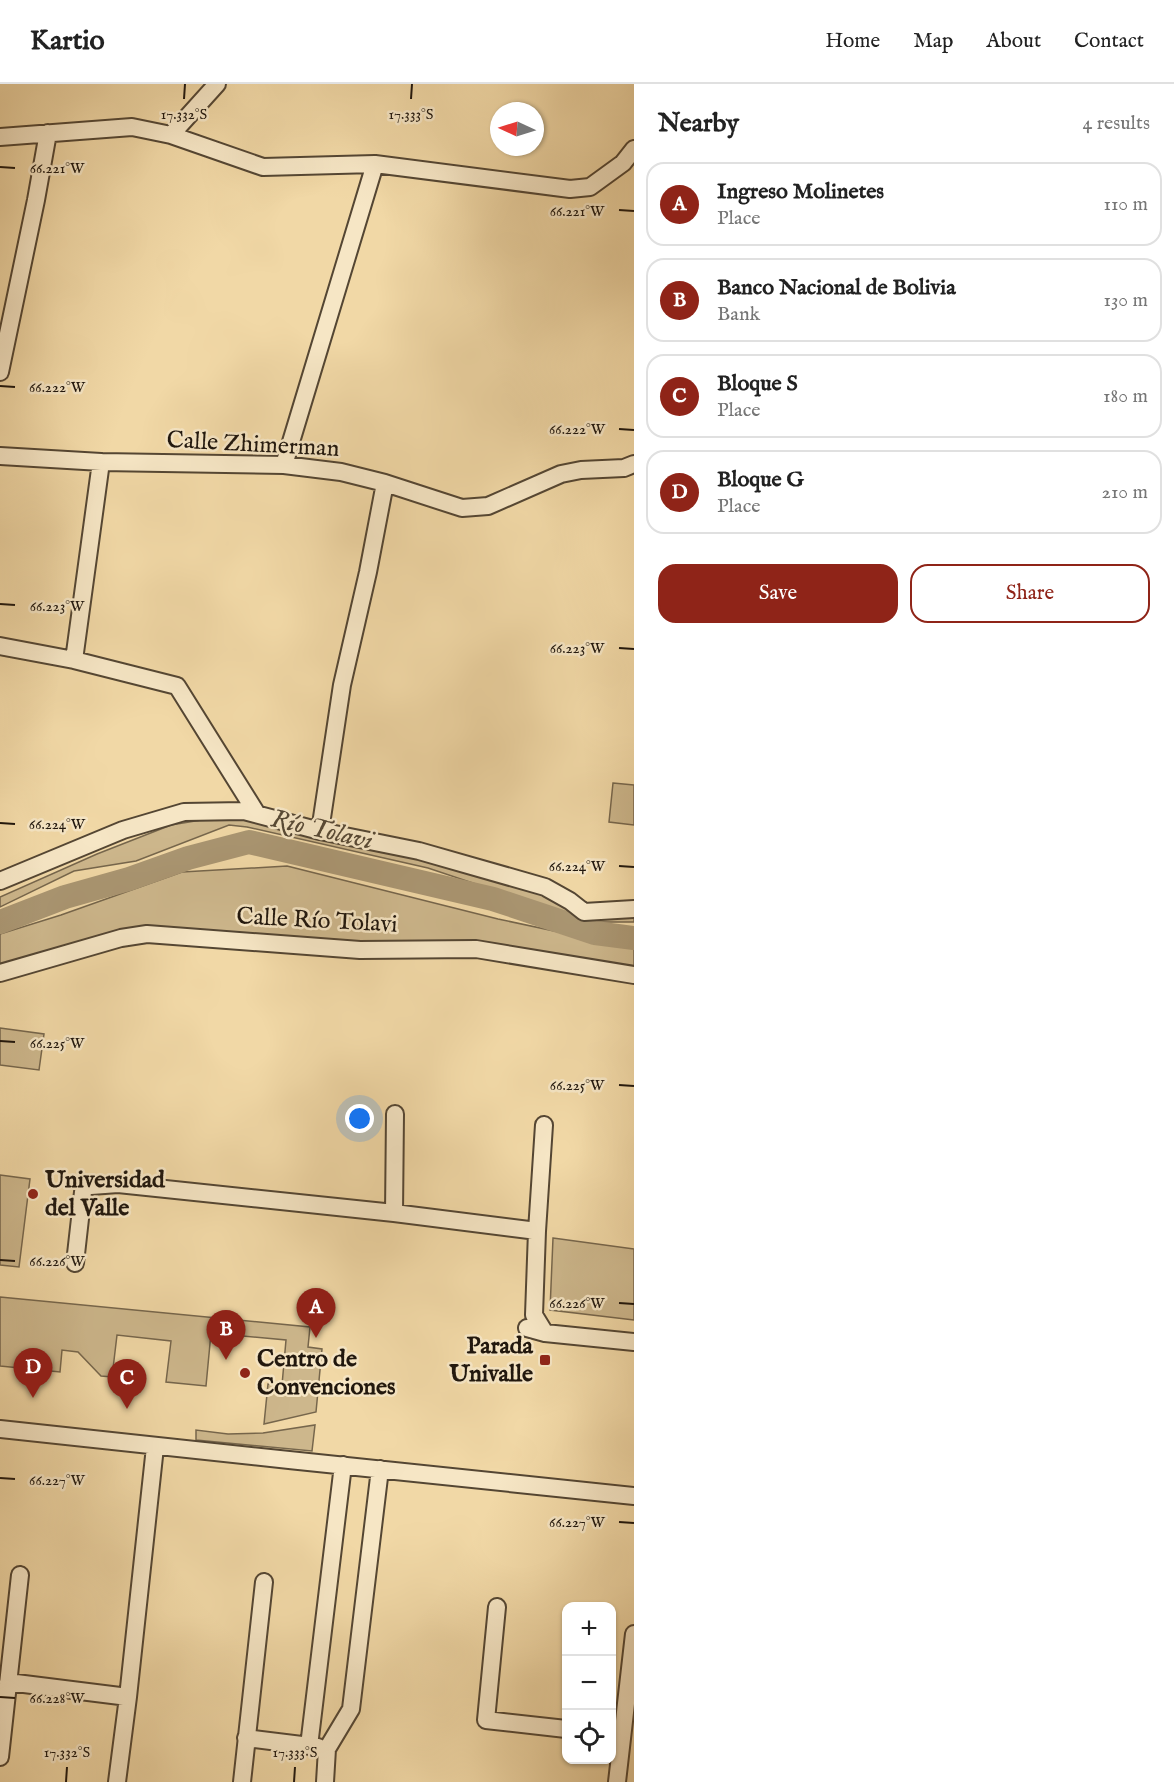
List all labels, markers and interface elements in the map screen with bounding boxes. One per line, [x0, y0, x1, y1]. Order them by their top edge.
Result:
text: Kartio [30, 24, 105, 59]
text: Home [825, 28, 880, 55]
text: Map [913, 28, 953, 55]
text: About [986, 28, 1041, 55]
text: Contact [1074, 28, 1144, 55]
north arrow [490, 102, 544, 156]
text: 17.332°S [161, 105, 207, 124]
text: 17.333°S [388, 105, 434, 124]
text: Nearby [658, 107, 739, 140]
text: 4 results [1083, 111, 1150, 136]
text: 66.221°W [30, 159, 85, 178]
text: Ingreso Molinetes [717, 178, 884, 206]
text: A [673, 192, 686, 217]
text: 110 m [1104, 192, 1148, 217]
text: 66.221°W [550, 202, 605, 221]
text: Place [717, 206, 760, 231]
text: Banco Nacional de Bolivia [717, 274, 956, 302]
text: B [673, 288, 686, 313]
text: 130 m [1103, 288, 1148, 313]
text: Bank [717, 302, 760, 327]
text: Bloque S [717, 370, 798, 398]
text: 66.222°W [29, 378, 86, 397]
text: C [672, 384, 687, 409]
text: 180 m [1103, 384, 1148, 409]
text: Place [717, 398, 760, 423]
text: 66.222°W [549, 420, 606, 439]
street label: Calle Zhimerman [166, 425, 340, 465]
text: Bloque G [717, 466, 804, 494]
text: D [671, 480, 688, 505]
text: 210 m [1102, 480, 1148, 505]
text: Place [717, 494, 760, 519]
button: Save [658, 564, 898, 623]
button: Share [910, 564, 1150, 623]
text: 66.223°W [30, 597, 85, 616]
text: 66.223°W [550, 639, 605, 658]
water label: Río Tolavi [268, 802, 378, 858]
text: 66.224°W [29, 815, 86, 834]
text: 66.224°W [549, 857, 606, 876]
street label: Calle Río Tolavi [236, 901, 398, 941]
text: 66.225°W [30, 1034, 85, 1053]
text: 66.225°W [550, 1076, 605, 1095]
your location [345, 1104, 374, 1133]
place label: Universidad del Valle [44, 1165, 166, 1224]
marker: Universidad del Valle [26, 1187, 40, 1201]
text: 66.226°W [29, 1252, 85, 1271]
pin: A [296, 1288, 336, 1338]
text: 66.226°W [549, 1294, 605, 1313]
pin: B [206, 1310, 246, 1360]
place label: Parada Univalle [448, 1331, 534, 1390]
place label: Centro de Convenciones [257, 1344, 396, 1403]
pin: D [14, 1348, 52, 1398]
marker: Parada Univalle [538, 1353, 552, 1367]
pin: C [108, 1360, 146, 1409]
marker: Centro de Convenciones [238, 1366, 252, 1380]
text: 66.227°W [29, 1471, 86, 1490]
text: 66.227°W [549, 1513, 606, 1532]
map controls [562, 1602, 616, 1764]
button: + [562, 1602, 616, 1656]
button: − [562, 1656, 616, 1710]
text: 66.228°W [30, 1689, 85, 1708]
button: locate [562, 1710, 616, 1764]
text: 17.332°S [44, 1743, 90, 1762]
text: 17.333°S [272, 1743, 318, 1762]

